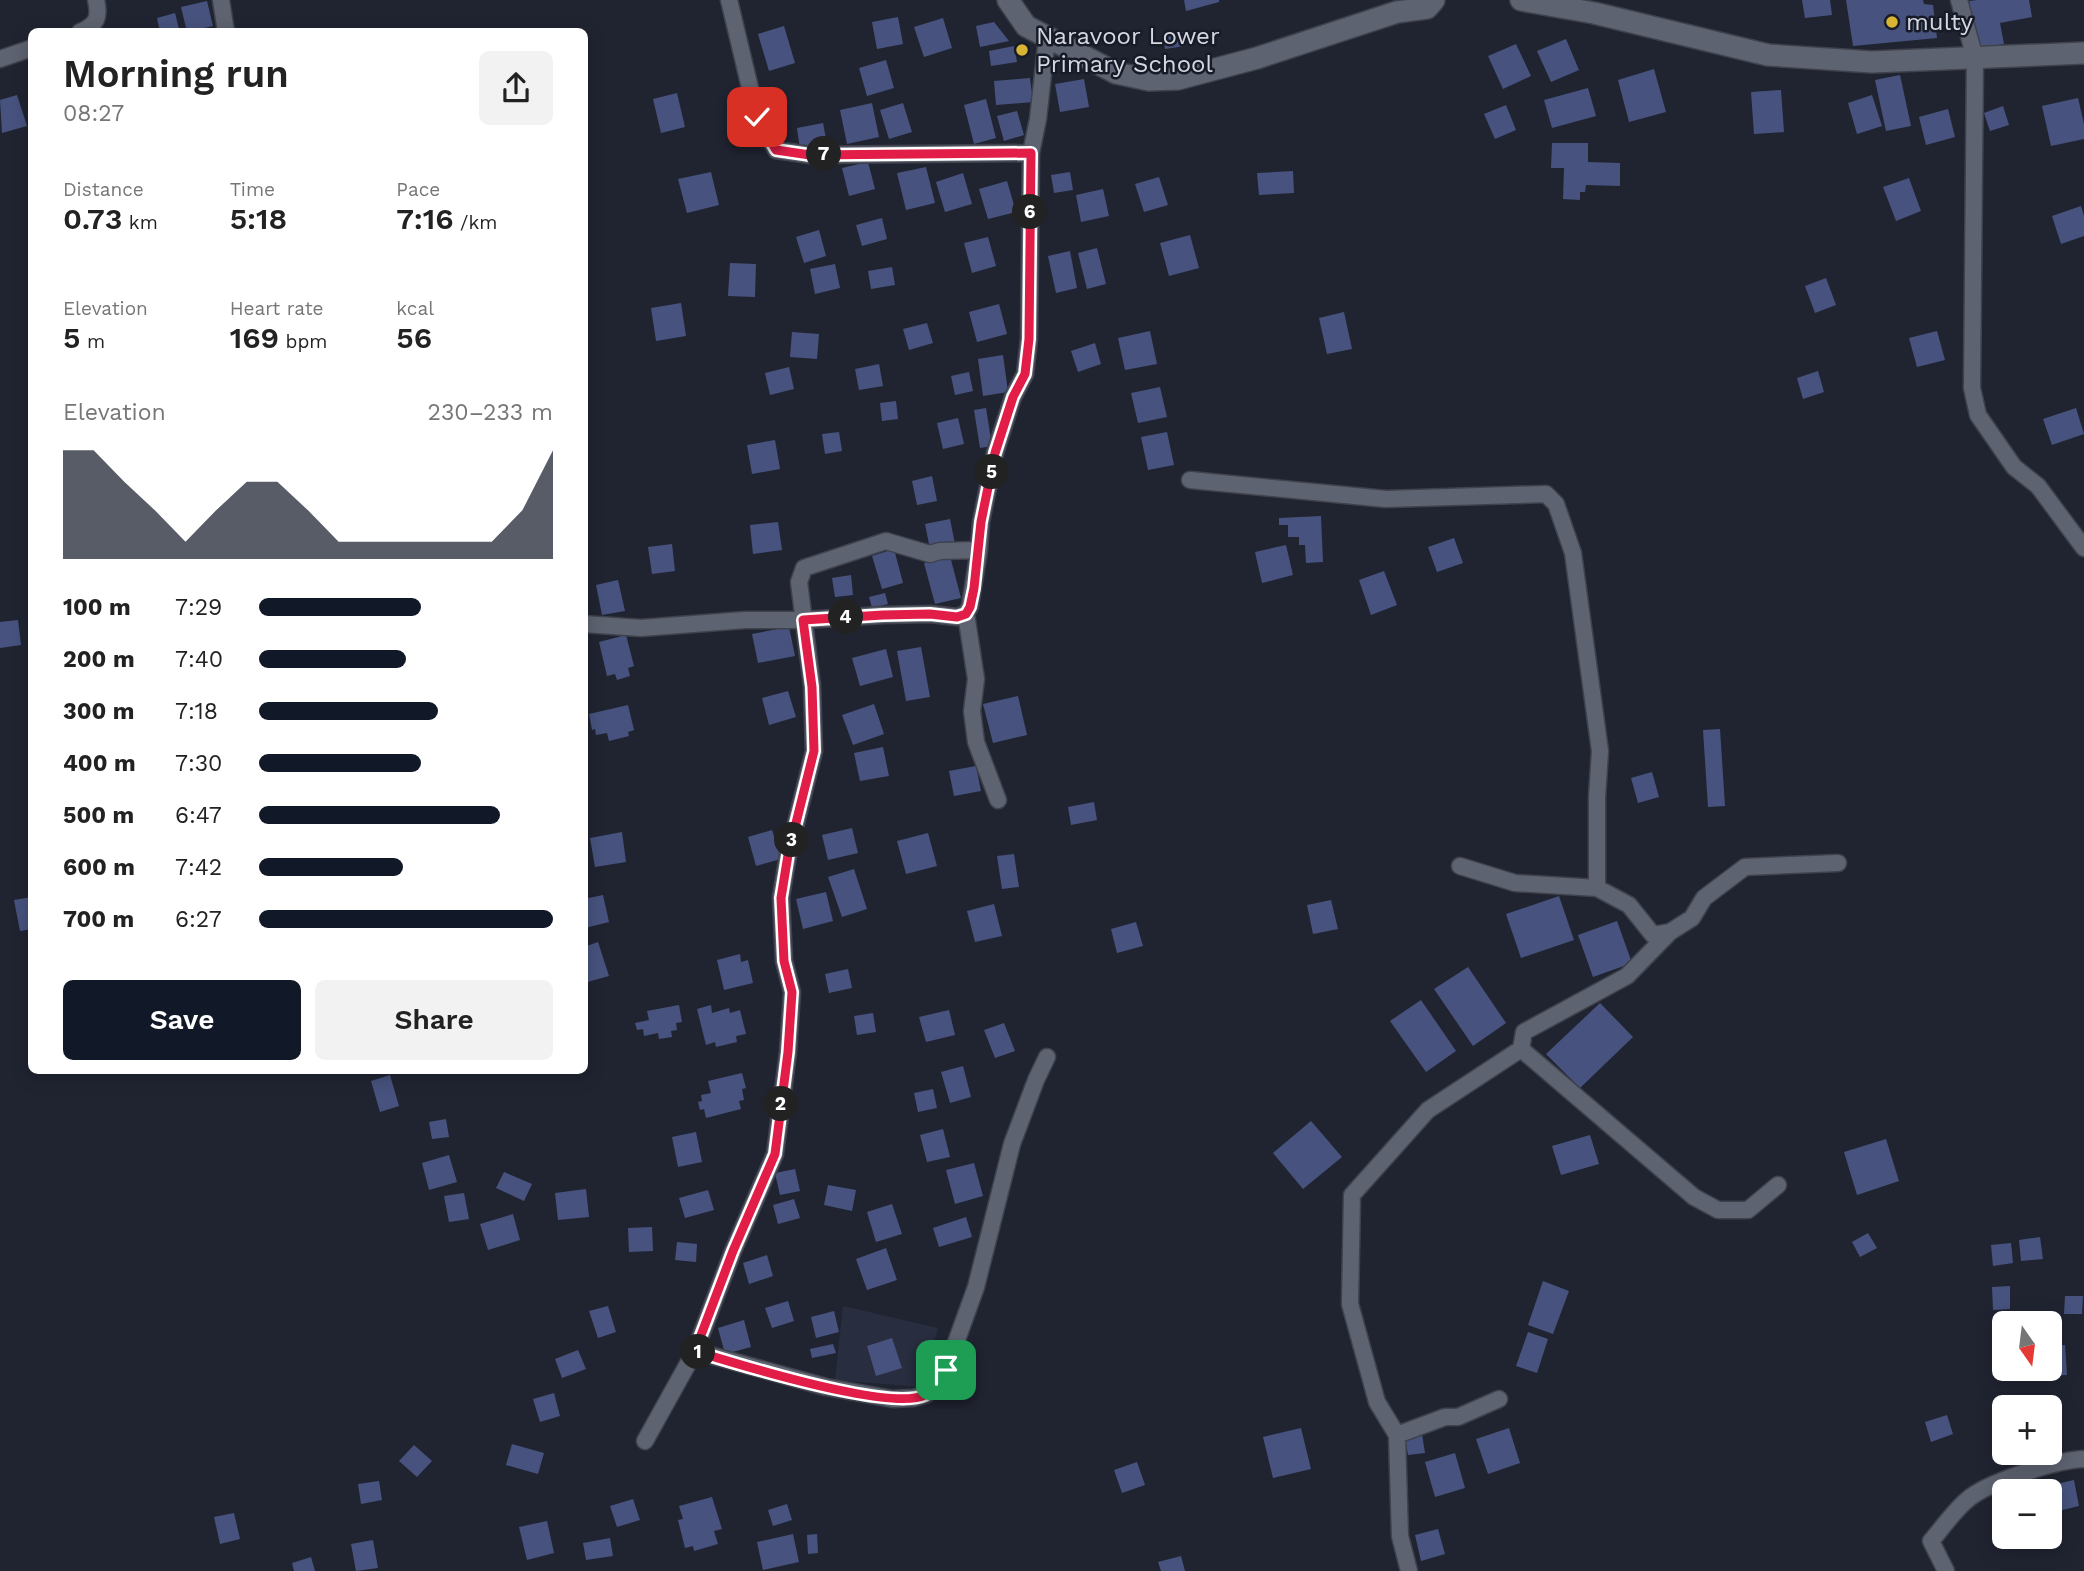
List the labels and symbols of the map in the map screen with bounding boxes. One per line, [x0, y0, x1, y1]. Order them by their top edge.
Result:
place label: multy [1906, 8, 1974, 36]
marker: multy [1884, 14, 1900, 30]
place label: Naravoor Lower Primary School [1036, 22, 1220, 78]
marker: Naravoor Lower Primary School [1014, 42, 1030, 58]
pin [727, 87, 787, 147]
pin: 7 [806, 136, 842, 172]
pin: 6 [1012, 194, 1048, 230]
pin: 5 [974, 454, 1010, 490]
pin: 4 [828, 600, 864, 634]
pin: 3 [774, 822, 810, 858]
pin: 2 [764, 1086, 798, 1122]
north arrow [1992, 1311, 2062, 1381]
pin: 1 [680, 1334, 716, 1370]
pin [916, 1340, 976, 1400]

